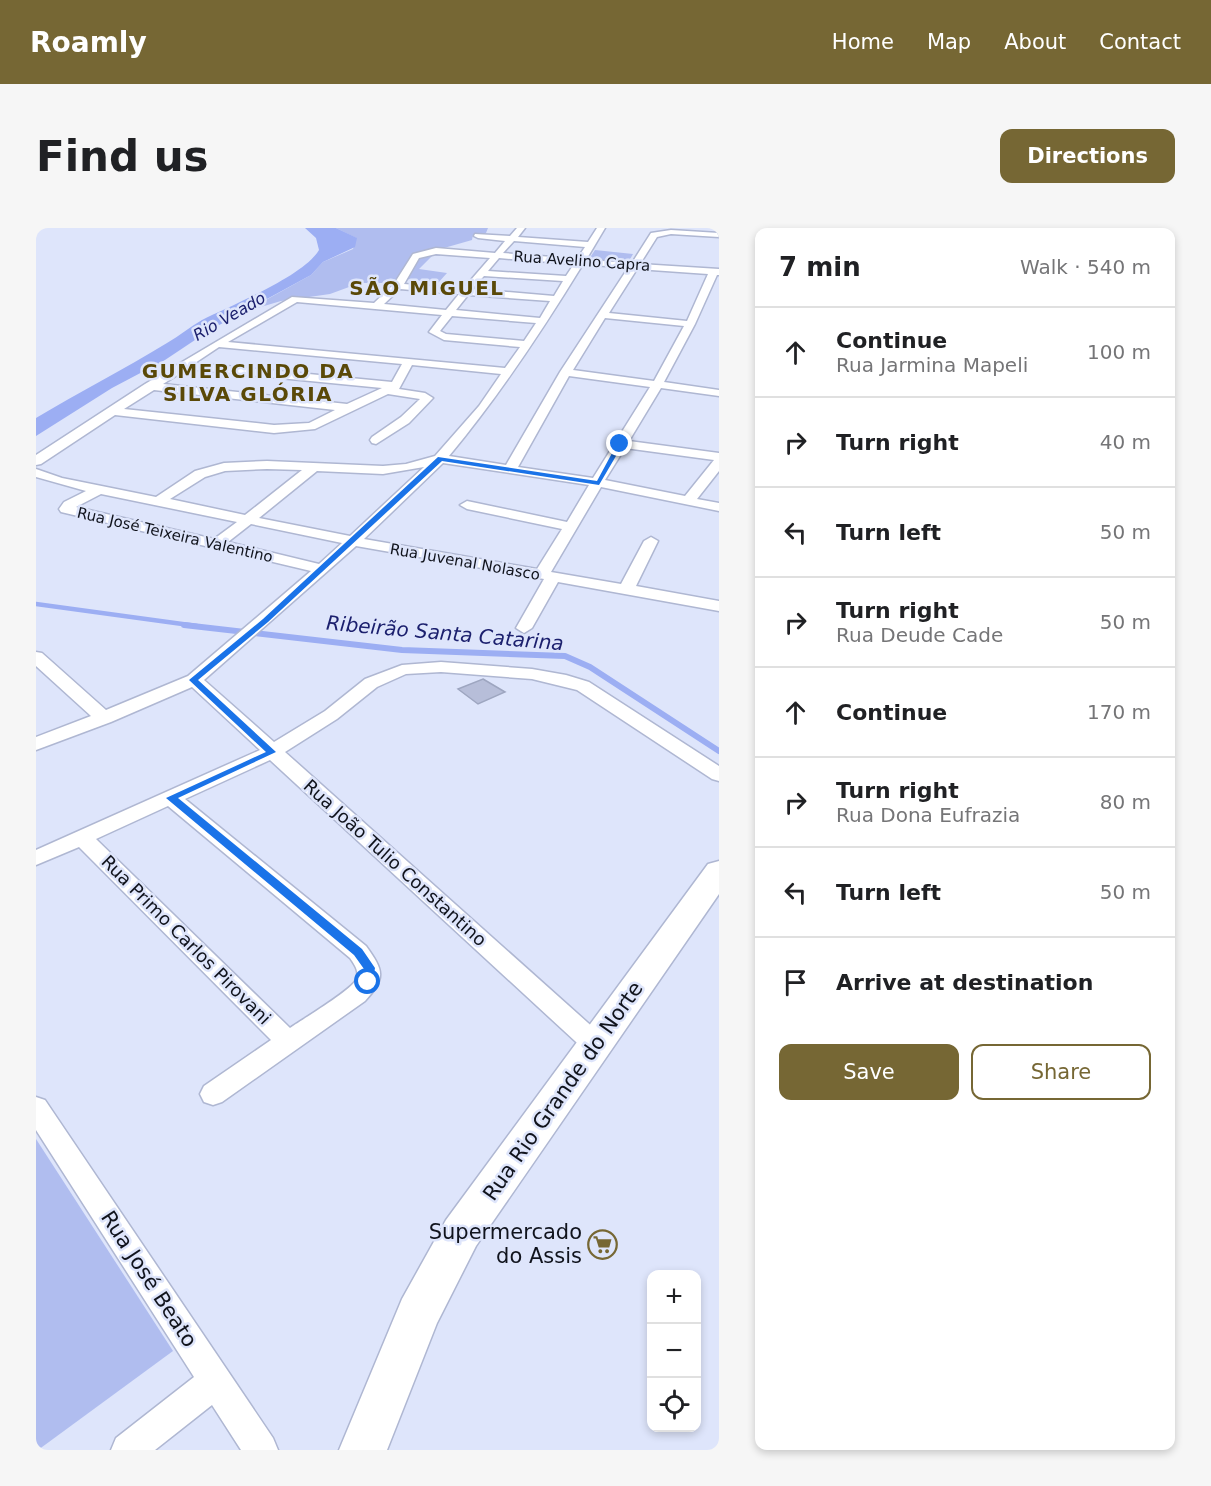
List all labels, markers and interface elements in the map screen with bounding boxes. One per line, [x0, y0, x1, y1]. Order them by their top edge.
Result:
text: Roamly [30, 26, 147, 59]
text: Home [832, 30, 894, 54]
text: Map [927, 30, 971, 54]
text: About [1004, 30, 1066, 54]
text: Contact [1099, 30, 1181, 54]
button: Directions [1000, 129, 1175, 183]
text: Find us [36, 132, 209, 181]
street label: Rua Avelino Capra [513, 247, 651, 275]
text: 7 min [779, 252, 861, 282]
text: Walk · 540 m [1020, 255, 1151, 279]
district label: SÃO MIGUEL [349, 276, 505, 300]
water label: Rio Veado [190, 288, 269, 345]
text: Continue [836, 328, 947, 353]
icon: ahead [779, 336, 812, 369]
text: 100 m [1087, 340, 1151, 364]
text: Rua Jarmina Mapeli [836, 353, 1028, 377]
district label: GUMERCINDO DA SILVA GLÓRIA [142, 359, 354, 406]
icon: right [779, 426, 812, 459]
route end [606, 430, 632, 456]
text: Turn right [836, 430, 959, 455]
text: 40 m [1100, 430, 1151, 454]
street label: Rua José Teixeira Valentino [75, 504, 275, 566]
icon: left [779, 516, 812, 549]
text: Turn left [836, 520, 941, 545]
text: 50 m [1100, 520, 1151, 544]
street label: Rua Juvenal Nolasco [389, 540, 541, 584]
text: Turn right [836, 598, 959, 623]
icon: right [779, 606, 812, 639]
text: 50 m [1100, 610, 1151, 634]
water label: Ribeirão Santa Catarina [325, 611, 565, 655]
text: Rua Deude Cade [836, 623, 1003, 647]
icon: ahead [779, 696, 812, 729]
text: Continue [836, 700, 947, 725]
text: 170 m [1087, 700, 1151, 724]
street label: Rua João Tulio Constantino [300, 775, 491, 950]
text: Turn right [836, 778, 959, 803]
icon: right [779, 786, 812, 819]
text: 80 m [1100, 790, 1151, 814]
text: Rua Dona Eufrazia [836, 803, 1020, 827]
street label: Rua Primo Carlos Pirovani [97, 851, 275, 1029]
icon: left [779, 876, 812, 909]
text: Turn left [836, 880, 941, 905]
text: 50 m [1100, 880, 1151, 904]
icon: arrive [779, 966, 812, 999]
route start [354, 968, 380, 994]
text: Arrive at destination [836, 970, 1093, 995]
street label: Rua Rio Grande do Norte [478, 977, 648, 1205]
button: Save [779, 1044, 959, 1100]
button: Share [971, 1044, 1151, 1100]
street label: Rua José Beato [96, 1206, 202, 1352]
place label: Supermercado do Assis [429, 1220, 582, 1268]
supermarket icon: Supermercado do Assis [587, 1228, 619, 1260]
map controls [647, 1270, 701, 1432]
button: + [647, 1270, 701, 1324]
button: − [647, 1324, 701, 1378]
button: locate [647, 1378, 701, 1432]

